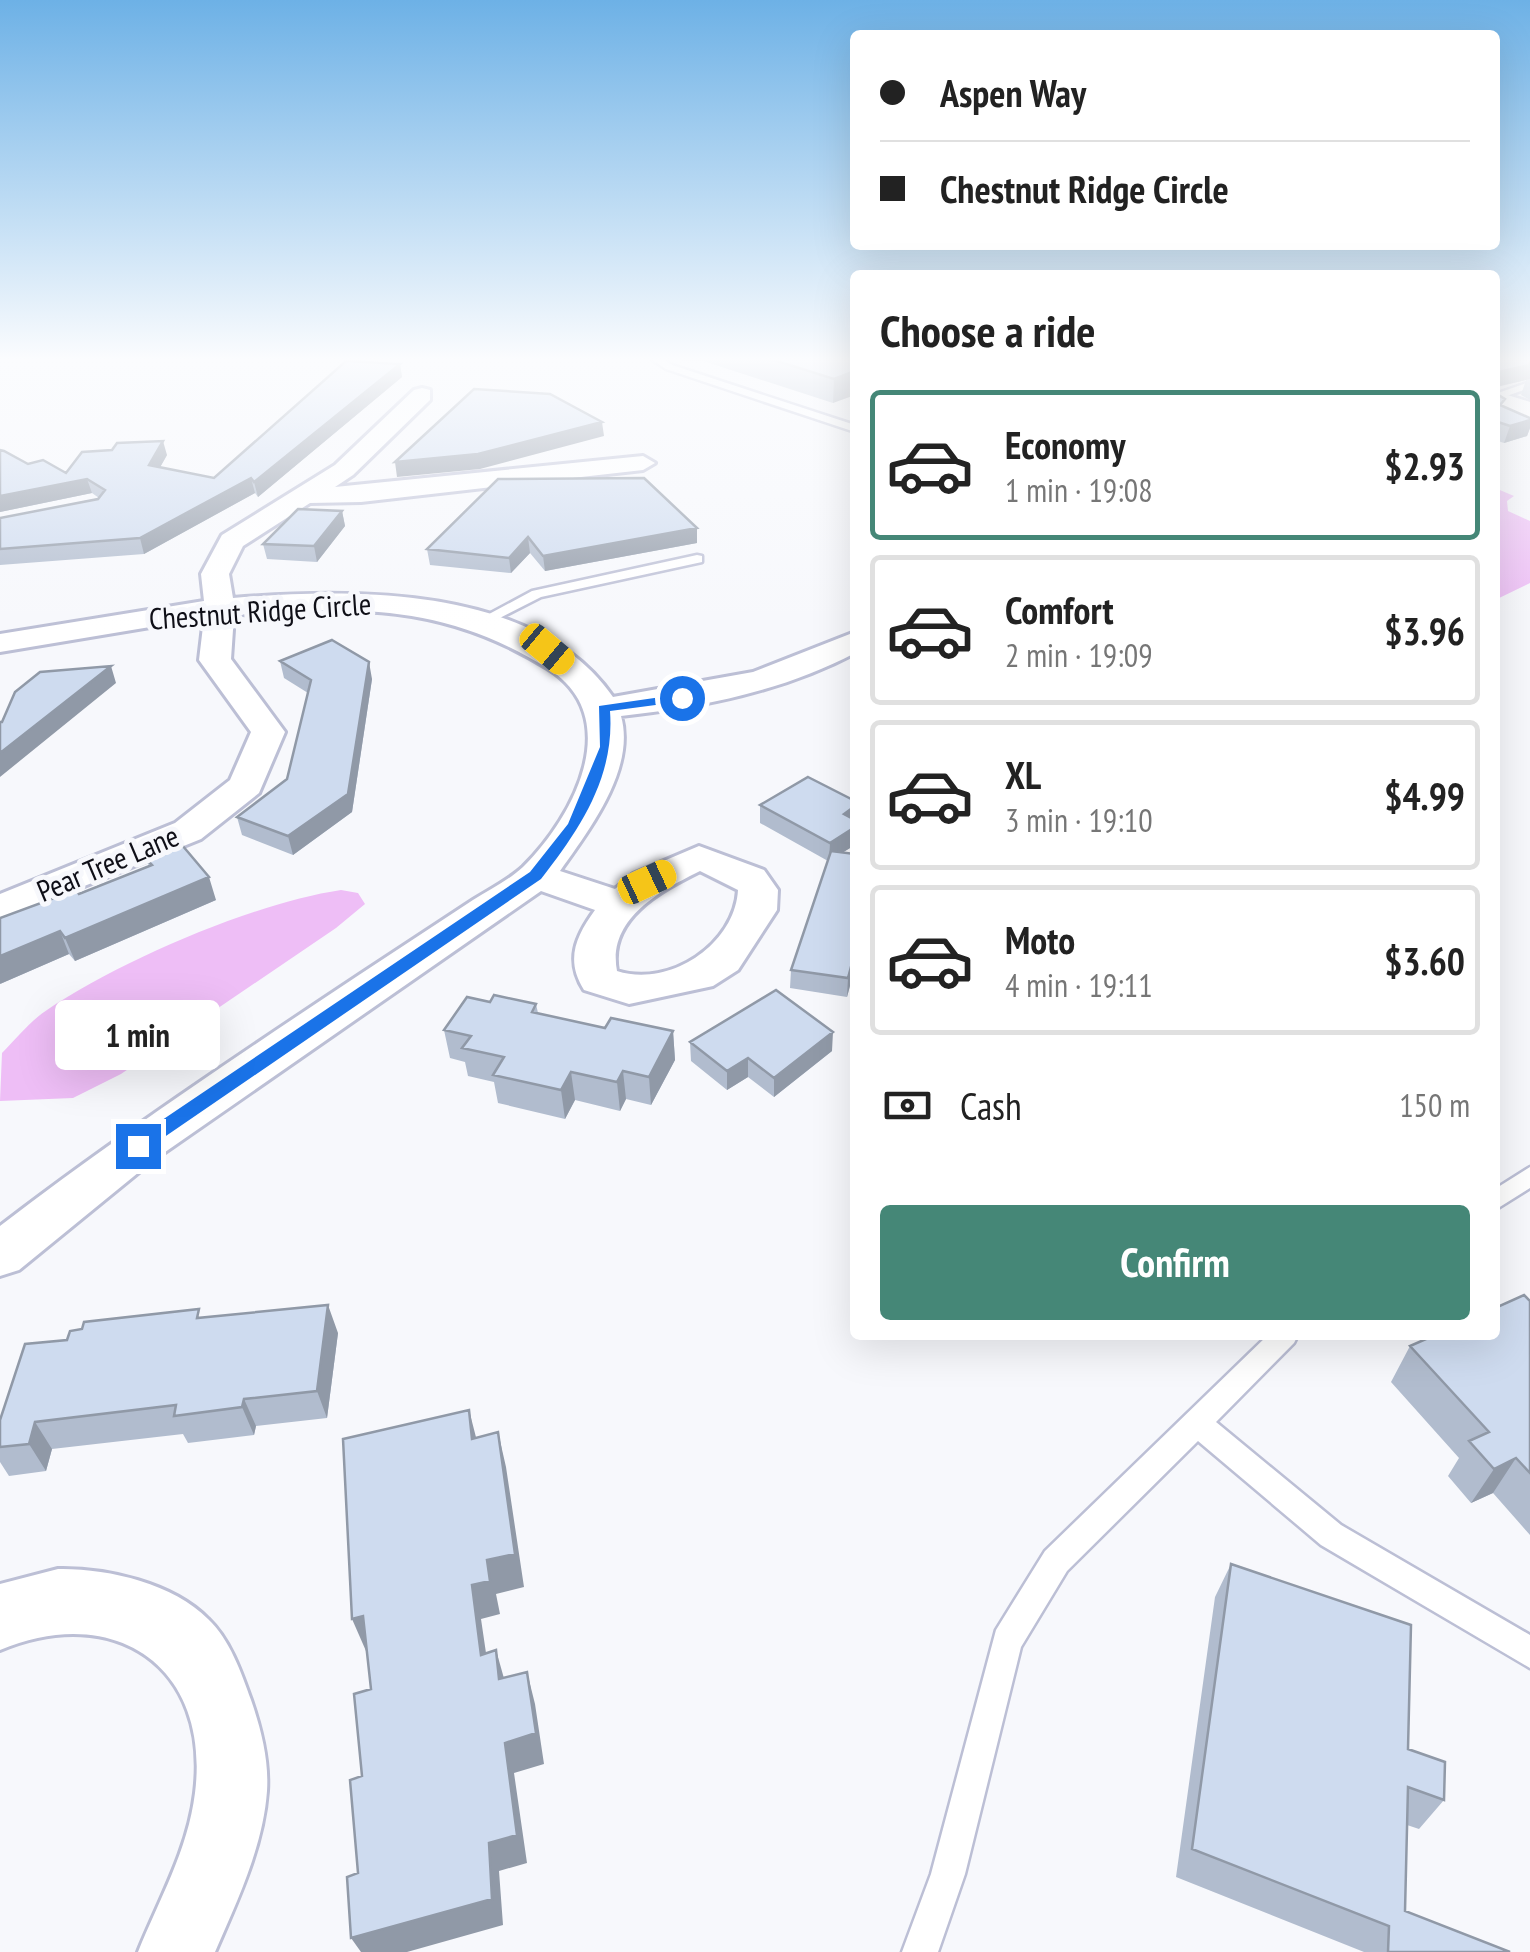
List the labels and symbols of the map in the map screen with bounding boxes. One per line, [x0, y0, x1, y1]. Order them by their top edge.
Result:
street label: Chestnut Ridge Circle [147, 583, 372, 638]
car [514, 618, 580, 680]
route start [660, 676, 705, 721]
street label: Pear Tree Lane [31, 815, 184, 910]
car [613, 856, 681, 908]
callout: 1 min [56, 1001, 220, 1071]
route end [116, 1124, 161, 1169]

